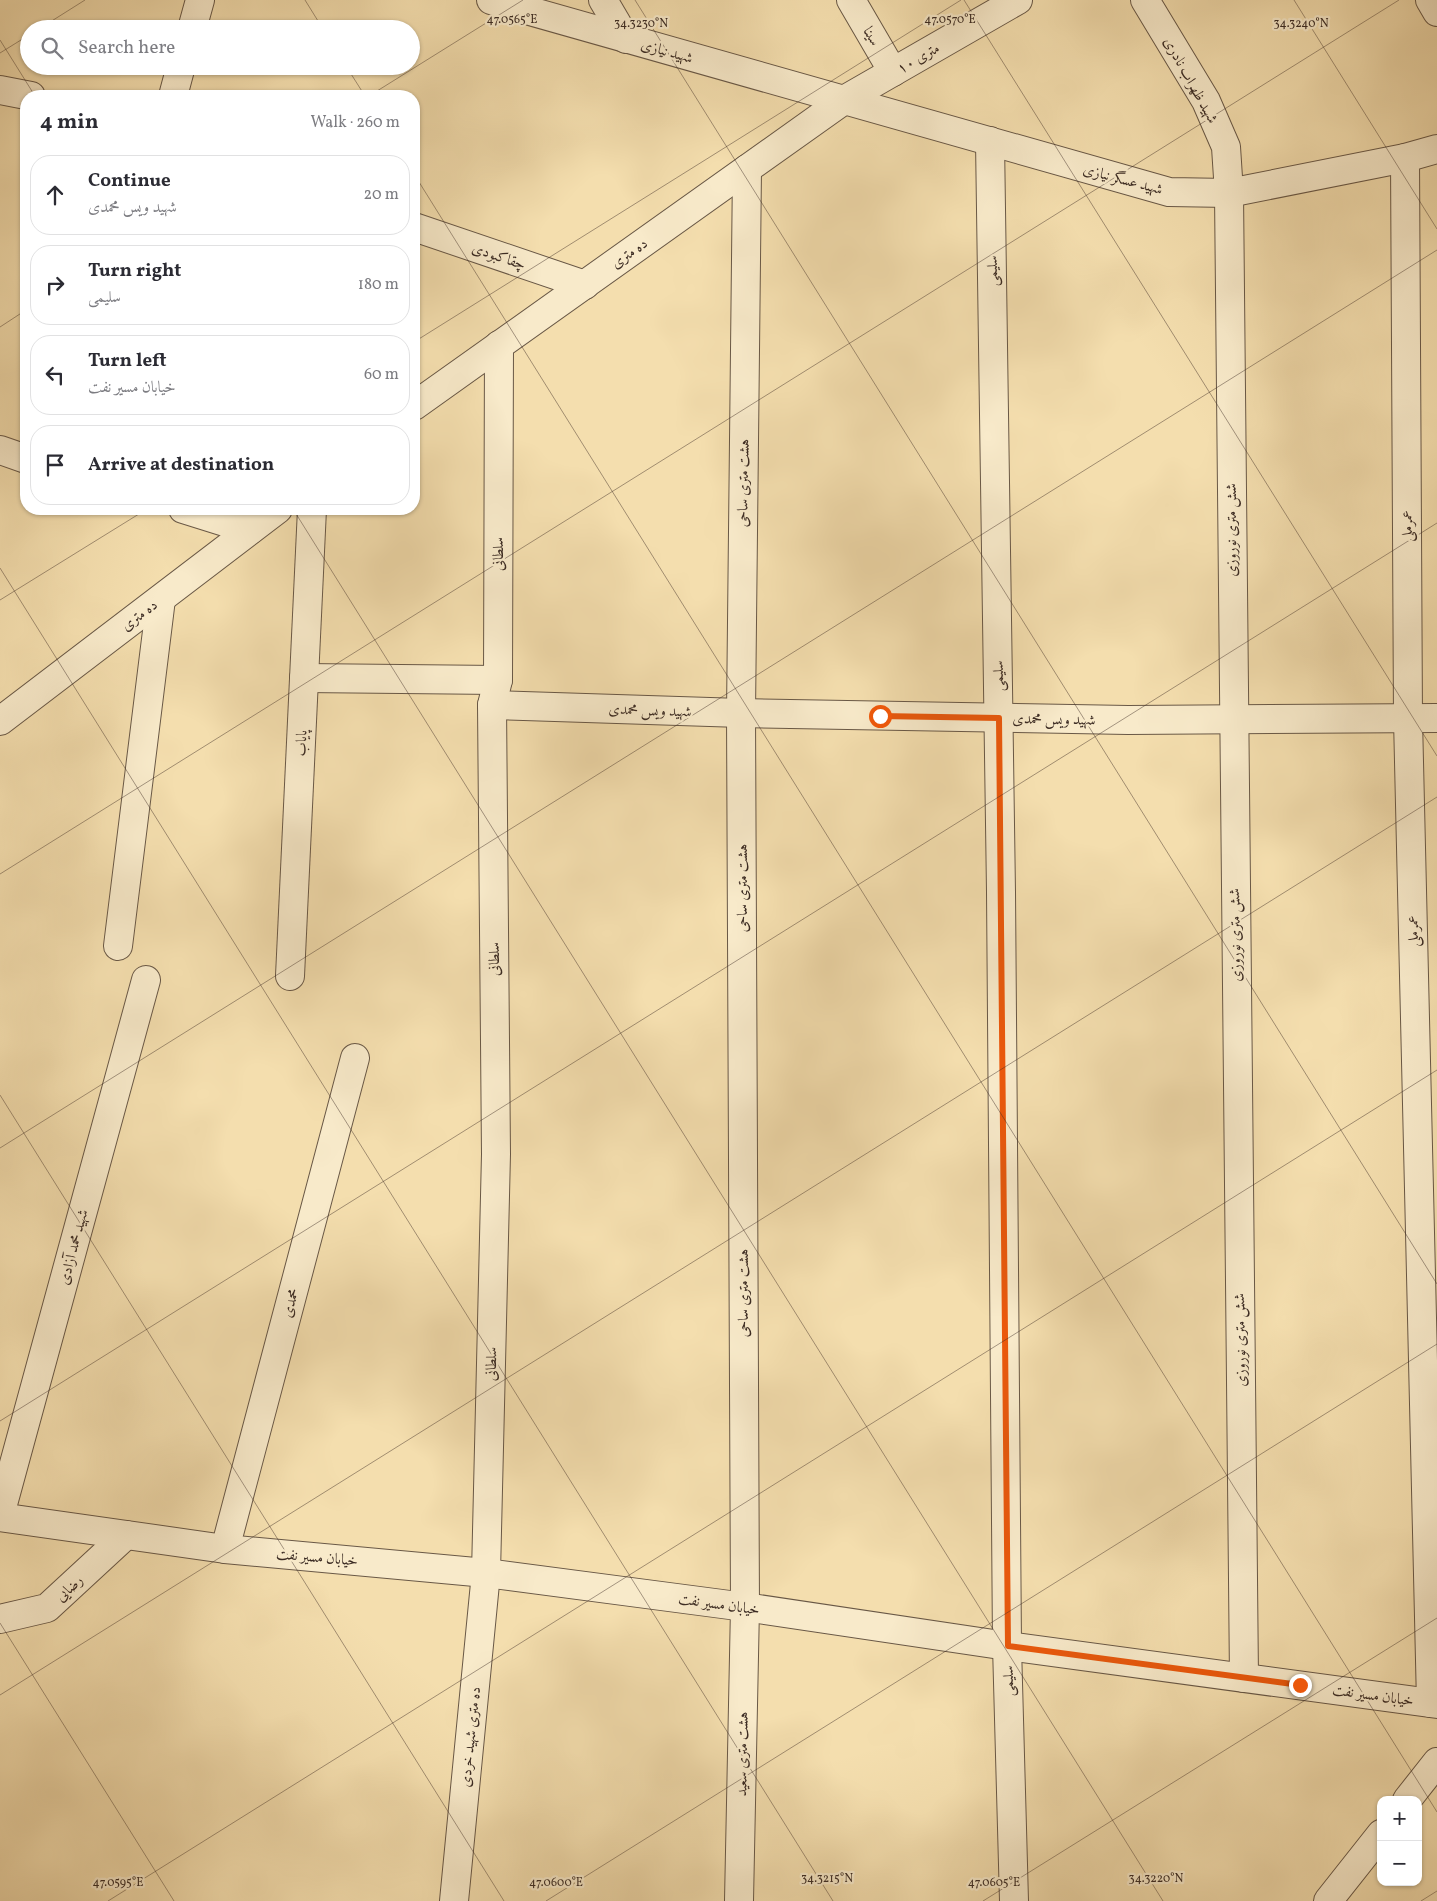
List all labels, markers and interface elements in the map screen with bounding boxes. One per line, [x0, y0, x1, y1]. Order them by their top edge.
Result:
text: 47.0565°E [486, 12, 538, 28]
text: 47.0570°E [924, 12, 976, 28]
text: 34.3230°N [614, 16, 668, 32]
text: 34.3240°N [1273, 16, 1329, 32]
search box [20, 20, 420, 75]
street label: سینا [857, 23, 885, 50]
icon: search [38, 34, 66, 62]
street label: شهید ظهراب نادری [1157, 34, 1222, 128]
text: Search here [78, 35, 175, 61]
street label: شهید نیازی [638, 35, 695, 70]
street label: ۱۰ متری [894, 39, 944, 80]
text: 4 min [40, 108, 99, 137]
text: Walk · 260 m [310, 112, 400, 134]
street label: شهید عسگر نیازی [1080, 160, 1165, 201]
text: Continue [88, 168, 171, 194]
icon: ahead [41, 181, 69, 209]
text: 20 m [364, 184, 399, 206]
text: شهید ویس محمدی [88, 197, 177, 219]
street label: ده متری [607, 234, 653, 275]
street label: چقاکبودی [469, 238, 528, 276]
street label: سلیمی [983, 255, 1004, 287]
text: Turn right [88, 258, 181, 284]
icon: right [41, 271, 69, 299]
text: 180 m [358, 274, 399, 296]
text: سلیمی [88, 287, 121, 309]
text: Turn left [88, 348, 167, 374]
icon: left [41, 361, 69, 389]
text: 60 m [364, 364, 399, 386]
text: خیابان مسیر نفت [88, 377, 176, 399]
street label: هشت متری ساحی [733, 439, 756, 527]
icon: arrive [41, 451, 69, 479]
text: Arrive at destination [88, 452, 274, 478]
street label: شش متری نوروزی [1222, 483, 1243, 577]
street label: عمرملی [1398, 510, 1419, 542]
street label: سلطانی [489, 537, 510, 571]
street label: ده متری [117, 596, 163, 637]
street label: سلیمی [989, 660, 1010, 692]
street label: شهید ویس محمدی [608, 700, 692, 723]
route start [869, 705, 892, 728]
street label: شهید ویس محمدی [1012, 709, 1096, 732]
street label: پایاب [291, 728, 314, 757]
street label: هشت متری ساحی [733, 844, 754, 932]
street label: شش متری نوروزی [1225, 888, 1248, 982]
street label: عمرملی [1404, 915, 1425, 947]
street label: سلطانی [485, 942, 506, 976]
street label: شهید محمد آزادی [54, 1207, 95, 1288]
street label: هشت متری ساحی [734, 1249, 755, 1337]
street label: محمدی [277, 1286, 305, 1320]
street label: شش متری نوروزی [1230, 1293, 1253, 1387]
street label: سلطانی [482, 1347, 503, 1381]
street label: خیابان مسیر نفت [275, 1544, 359, 1573]
street label: رضایی [52, 1571, 88, 1607]
street label: خیابان مسیر نفت [677, 1589, 761, 1622]
street label: سلیمی [999, 1665, 1020, 1697]
route end [1289, 1674, 1312, 1697]
street label: خیابان مسیر نفت [1331, 1680, 1415, 1713]
street label: ده متری شهید خردی [456, 1686, 487, 1788]
street label: هشت متری سعید [732, 1711, 755, 1797]
map controls [1377, 1796, 1422, 1886]
button: + [1377, 1796, 1422, 1841]
button: − [1377, 1841, 1422, 1886]
text: 34.3215°N [801, 1871, 853, 1887]
text: 34.3220°N [1129, 1871, 1184, 1887]
text: 47.0595°E [93, 1875, 143, 1891]
text: 47.0600°E [529, 1875, 583, 1891]
text: 47.0605°E [968, 1875, 1020, 1891]

